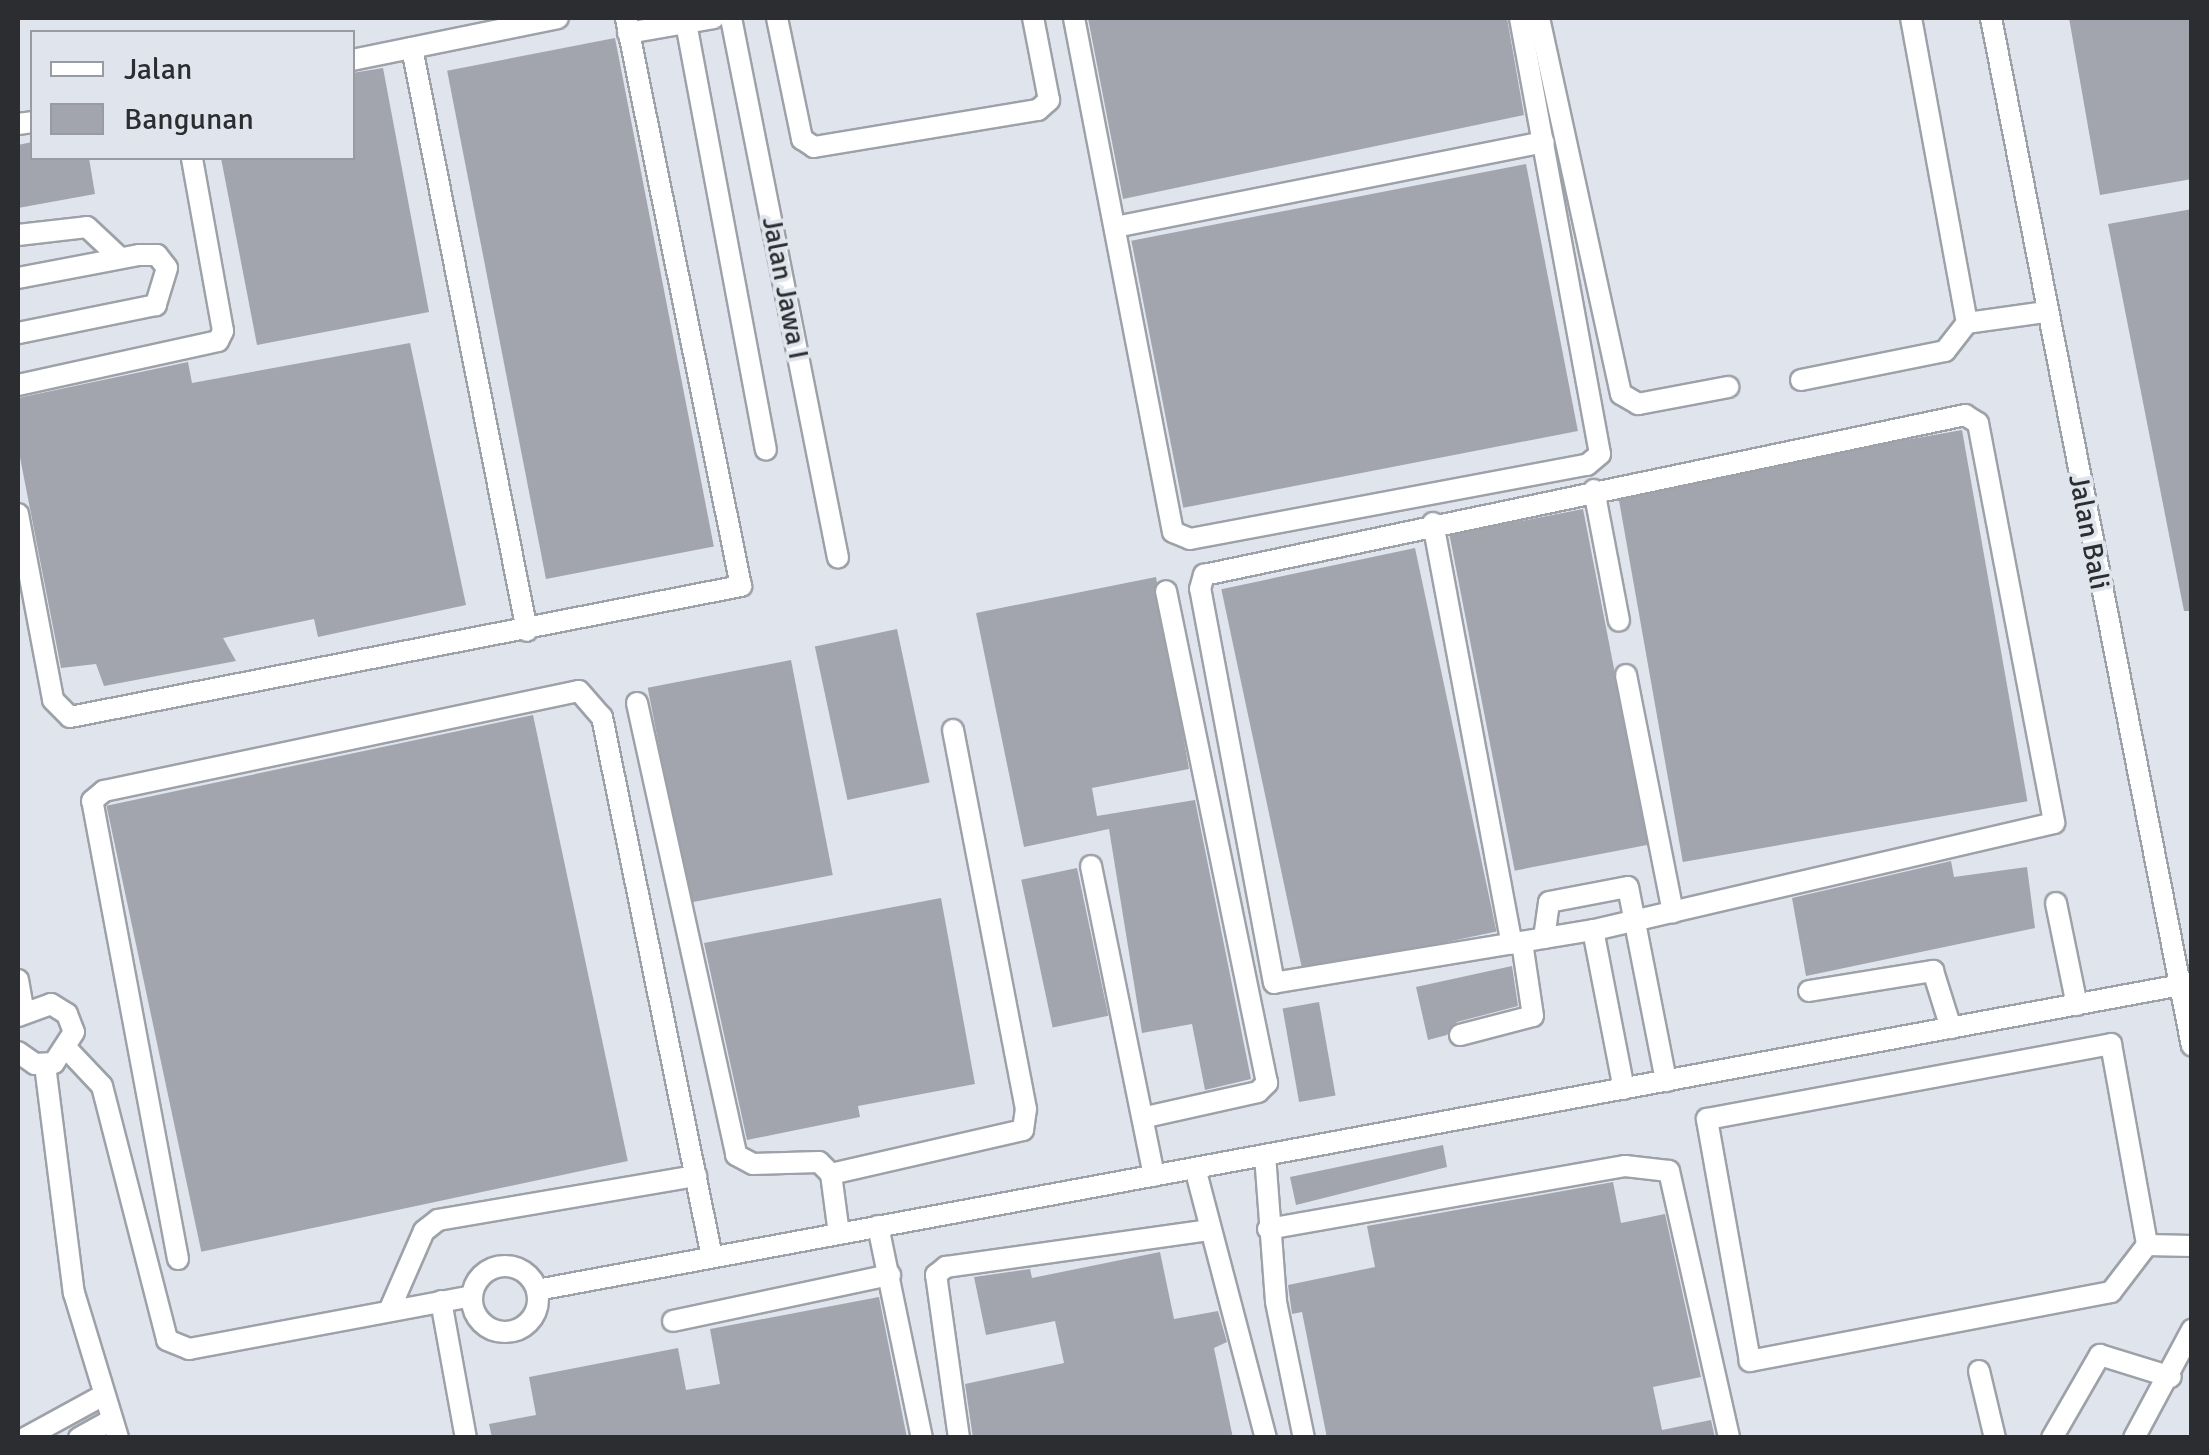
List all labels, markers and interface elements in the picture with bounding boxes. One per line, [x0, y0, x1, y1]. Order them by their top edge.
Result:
legend [30, 30, 355, 160]
text: Jalan [124, 51, 192, 88]
text: Bangunan [124, 101, 254, 138]
street label: Jalan Jawa I [755, 214, 815, 362]
street label: Jalan Bali [2061, 472, 2117, 592]

